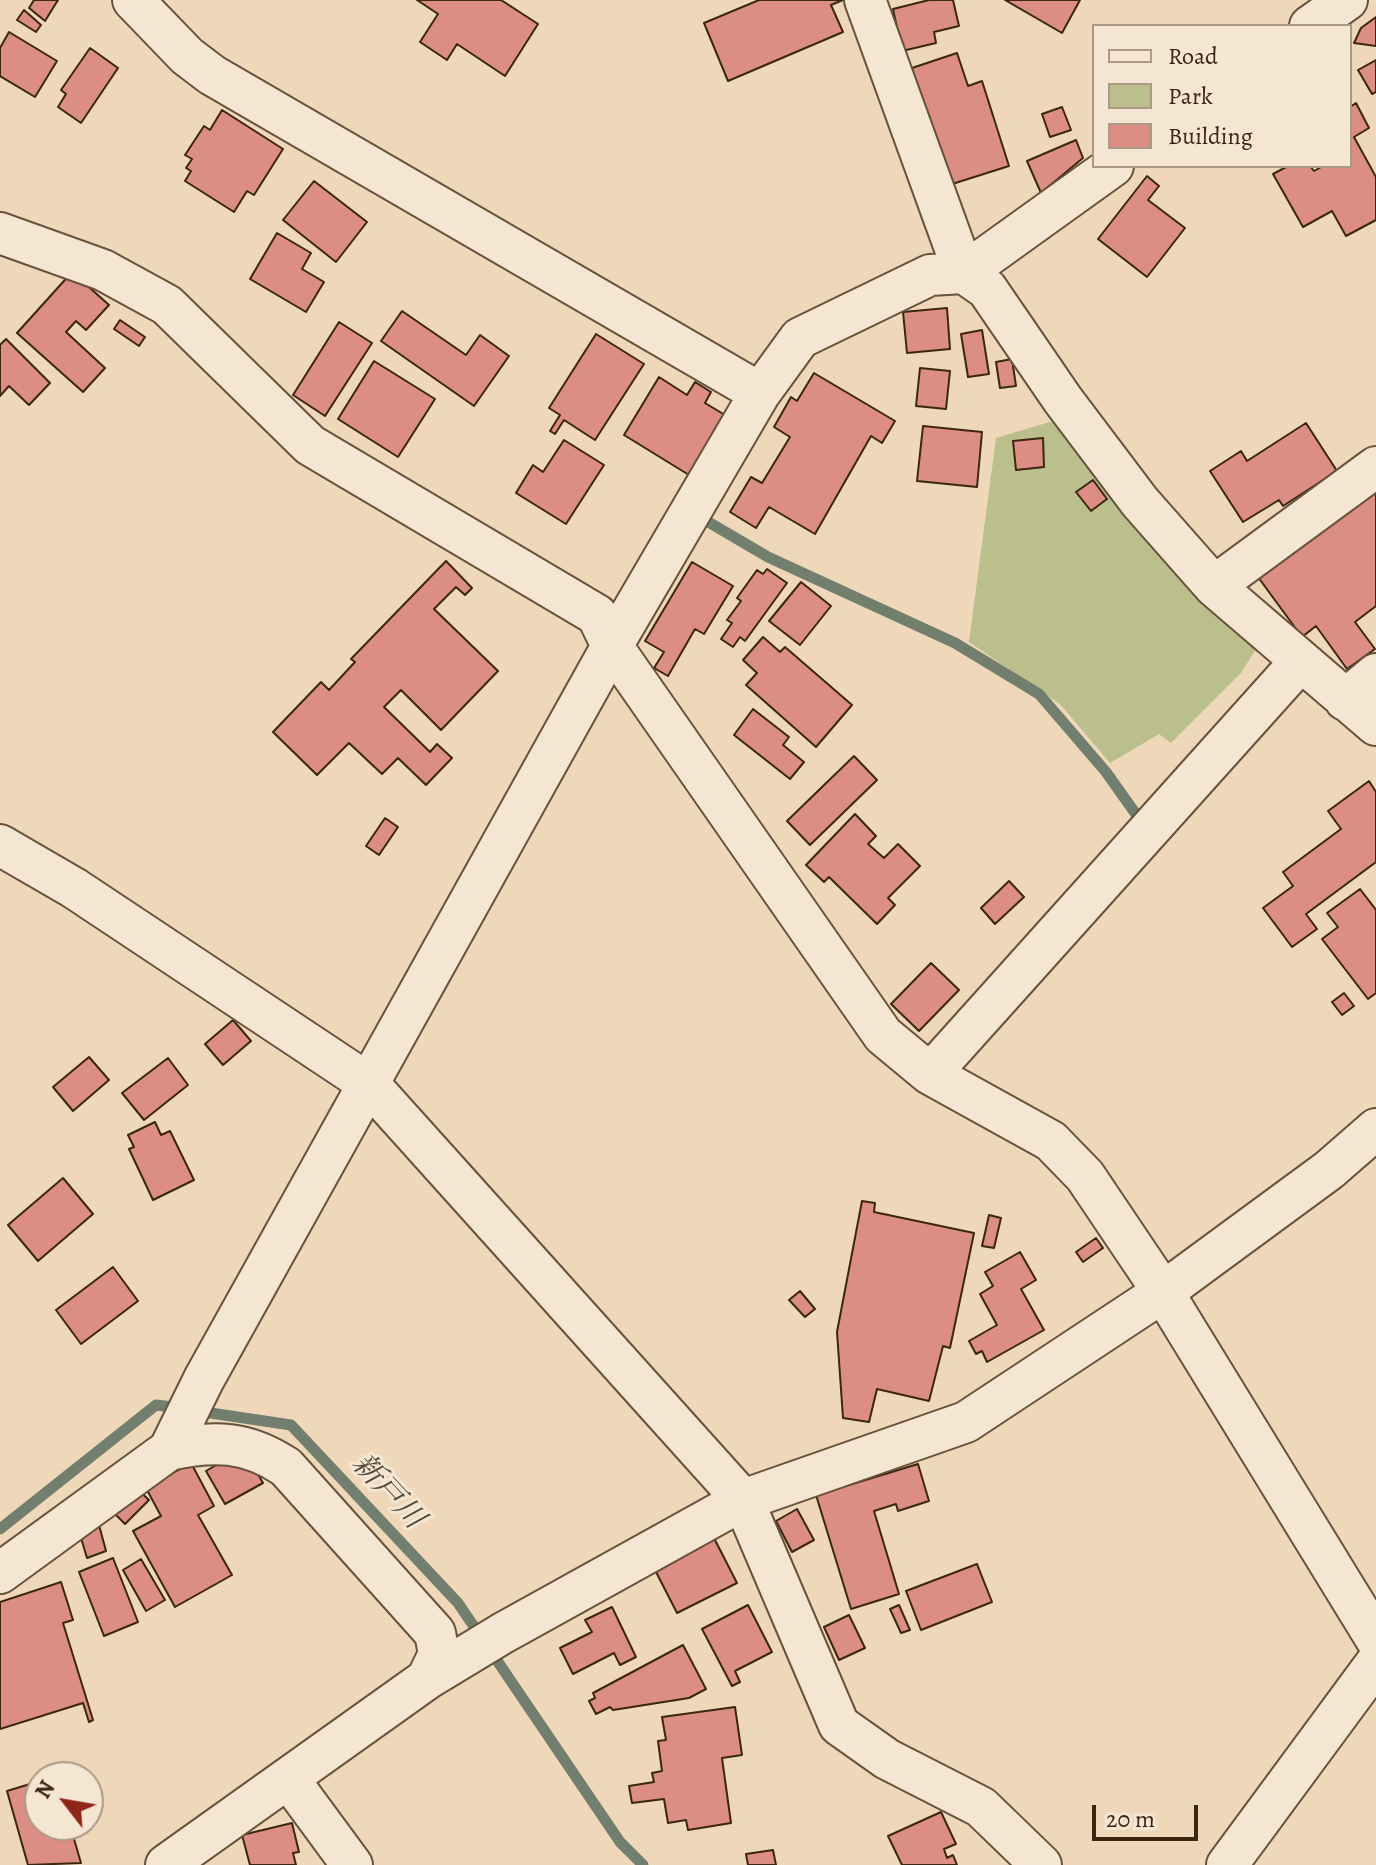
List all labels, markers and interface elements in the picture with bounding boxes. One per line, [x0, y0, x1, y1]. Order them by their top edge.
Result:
legend [1092, 24, 1352, 168]
text: Road [1168, 40, 1218, 72]
text: Park [1168, 80, 1213, 112]
text: Building [1168, 120, 1253, 152]
water label: 新戸川 [343, 1447, 431, 1537]
north arrow [24, 1761, 104, 1841]
text: N [28, 1775, 62, 1804]
scale bar [1096, 1789, 1202, 1839]
text: 20 m [1106, 1803, 1155, 1835]

